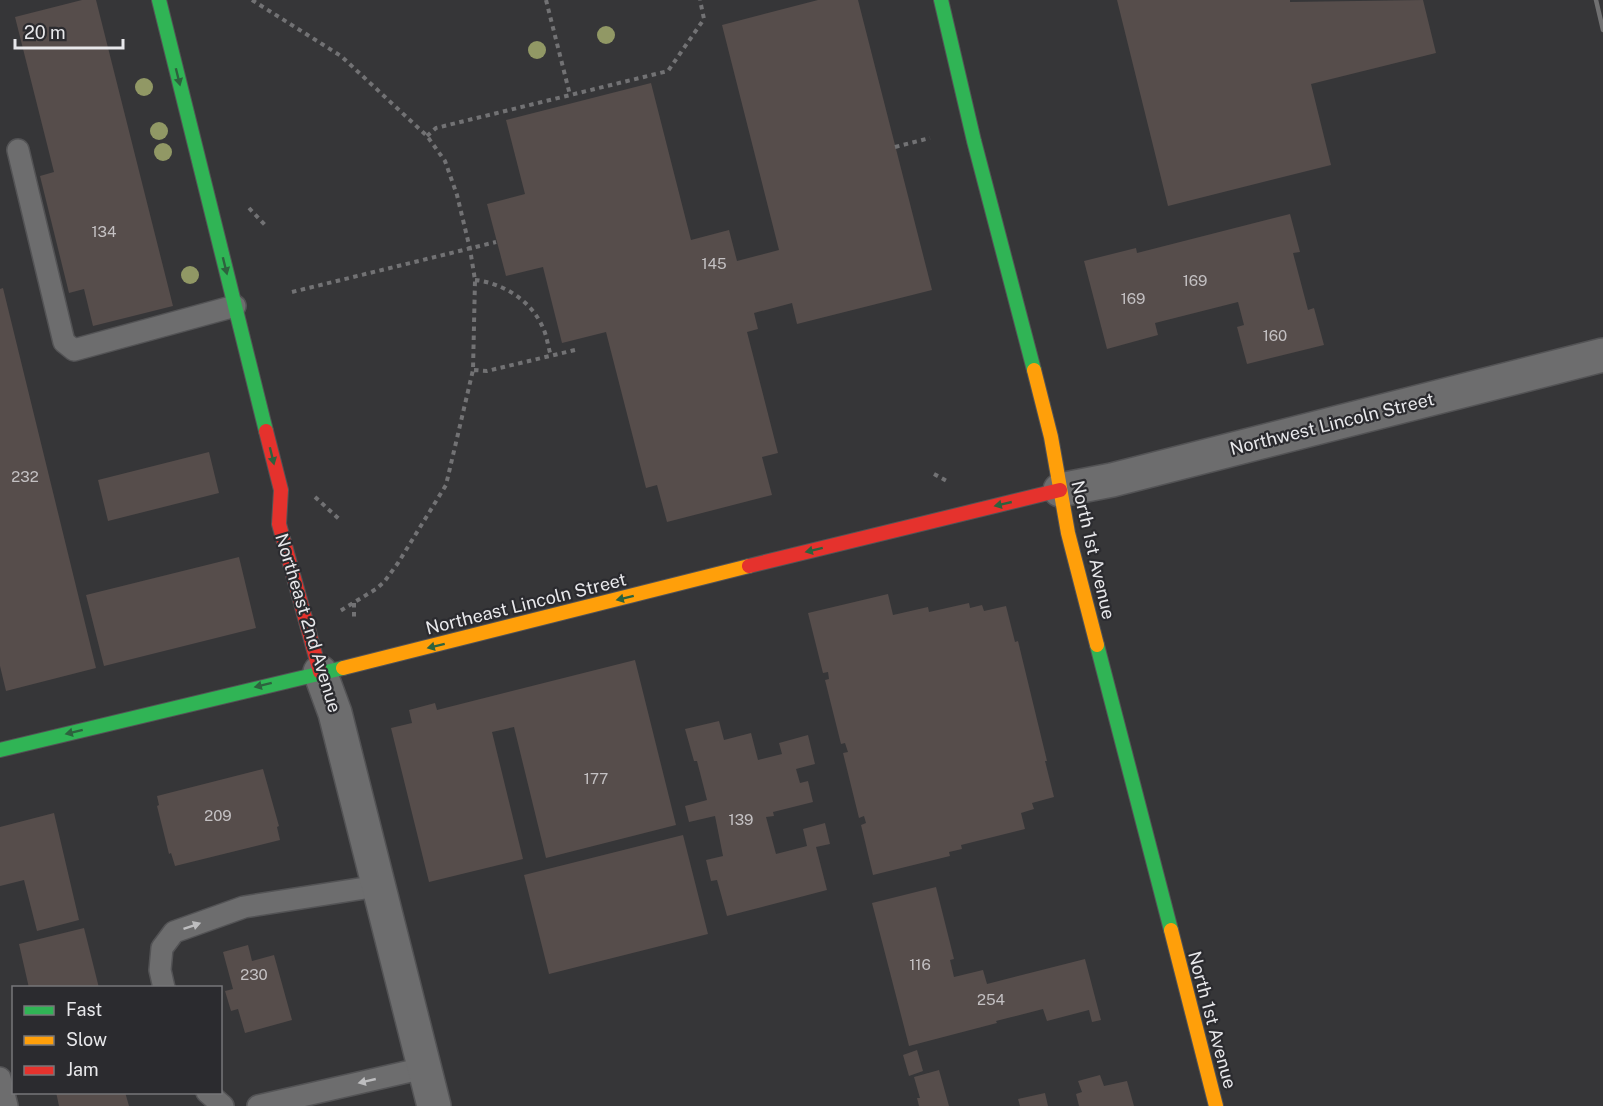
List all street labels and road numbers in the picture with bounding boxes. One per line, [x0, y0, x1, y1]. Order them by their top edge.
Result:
street label: Northwest Lincoln Street [1228, 388, 1436, 459]
street label: North 1st Avenue [1067, 479, 1120, 621]
street label: Northeast 2nd Avenue [271, 531, 346, 715]
street label: Northeast Lincoln Street [423, 568, 628, 639]
street label: North 1st Avenue [1184, 949, 1241, 1091]

